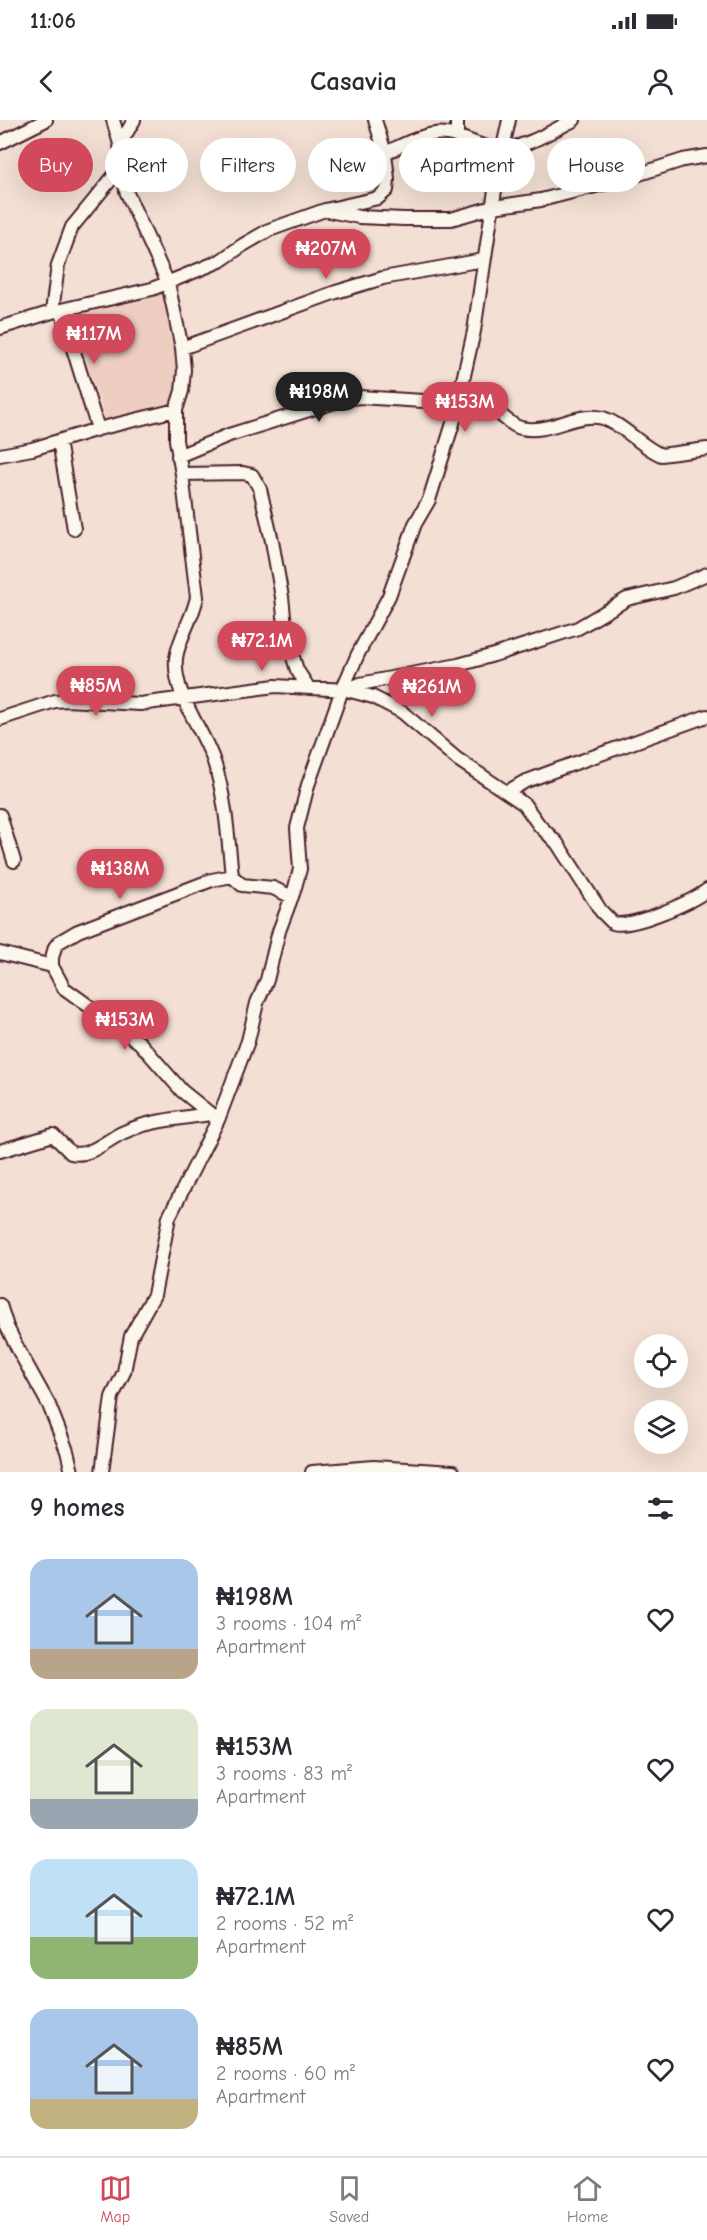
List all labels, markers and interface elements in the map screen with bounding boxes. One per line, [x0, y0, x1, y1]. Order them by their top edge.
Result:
text: 11:06 [30, 8, 76, 34]
icon: back [30, 65, 63, 98]
icon: person [644, 65, 677, 98]
text: Casavia [310, 66, 397, 97]
chip: Buy [18, 138, 93, 192]
chip: Rent [105, 138, 188, 192]
chip: Filters [200, 138, 296, 192]
chip: New [308, 138, 387, 192]
chip: Apartment [399, 138, 535, 192]
chip: House [547, 138, 645, 192]
pin: ₦207M [284, 229, 368, 280]
text: ₦207M [296, 237, 356, 260]
pin: ₦117M [52, 314, 136, 365]
text: ₦117M [66, 322, 122, 345]
pin: ₦198M [277, 372, 361, 423]
text: ₦198M [289, 380, 349, 403]
pin: ₦153M [423, 382, 507, 433]
text: ₦153M [436, 390, 494, 413]
pin: ₦72.1M [213, 621, 311, 672]
text: ₦72.1M [231, 629, 293, 652]
pin: ₦85M [60, 666, 132, 717]
pin: ₦261M [390, 667, 474, 718]
text: ₦85M [70, 674, 122, 697]
text: ₦261M [403, 675, 461, 698]
pin: ₦138M [78, 849, 162, 900]
text: ₦138M [91, 857, 149, 880]
pin: ₦153M [83, 1000, 167, 1051]
text: ₦153M [96, 1008, 154, 1031]
map controls [634, 1334, 688, 1454]
button: locate [634, 1334, 688, 1388]
button: layers [634, 1400, 688, 1454]
icon: filters [644, 1492, 677, 1525]
text: 9 homes [30, 1493, 125, 1523]
text: ₦198M [216, 1582, 293, 1612]
icon: home [78, 1583, 150, 1655]
icon: heart [644, 1603, 677, 1636]
text: 3 rooms · 104 m² [216, 1612, 361, 1635]
text: Apartment [216, 1635, 306, 1658]
text: ₦153M [216, 1732, 293, 1762]
icon: home [78, 1733, 150, 1805]
icon: heart [644, 1753, 677, 1786]
text: 3 rooms · 83 m² [216, 1762, 352, 1785]
text: Apartment [216, 1785, 306, 1808]
text: ₦72.1M [216, 1882, 295, 1912]
icon: home [78, 1883, 150, 1955]
icon: heart [644, 1903, 677, 1936]
text: 2 rooms · 52 m² [216, 1912, 353, 1935]
text: Apartment [216, 1935, 306, 1958]
text: ₦85M [216, 2032, 283, 2062]
icon: home [78, 2033, 150, 2105]
icon: heart [644, 2053, 677, 2086]
text: 2 rooms · 60 m² [216, 2062, 355, 2085]
text: Apartment [216, 2085, 306, 2108]
tab: Map [99, 2172, 132, 2226]
tab: Saved [329, 2172, 369, 2226]
tab: Home [567, 2172, 608, 2226]

